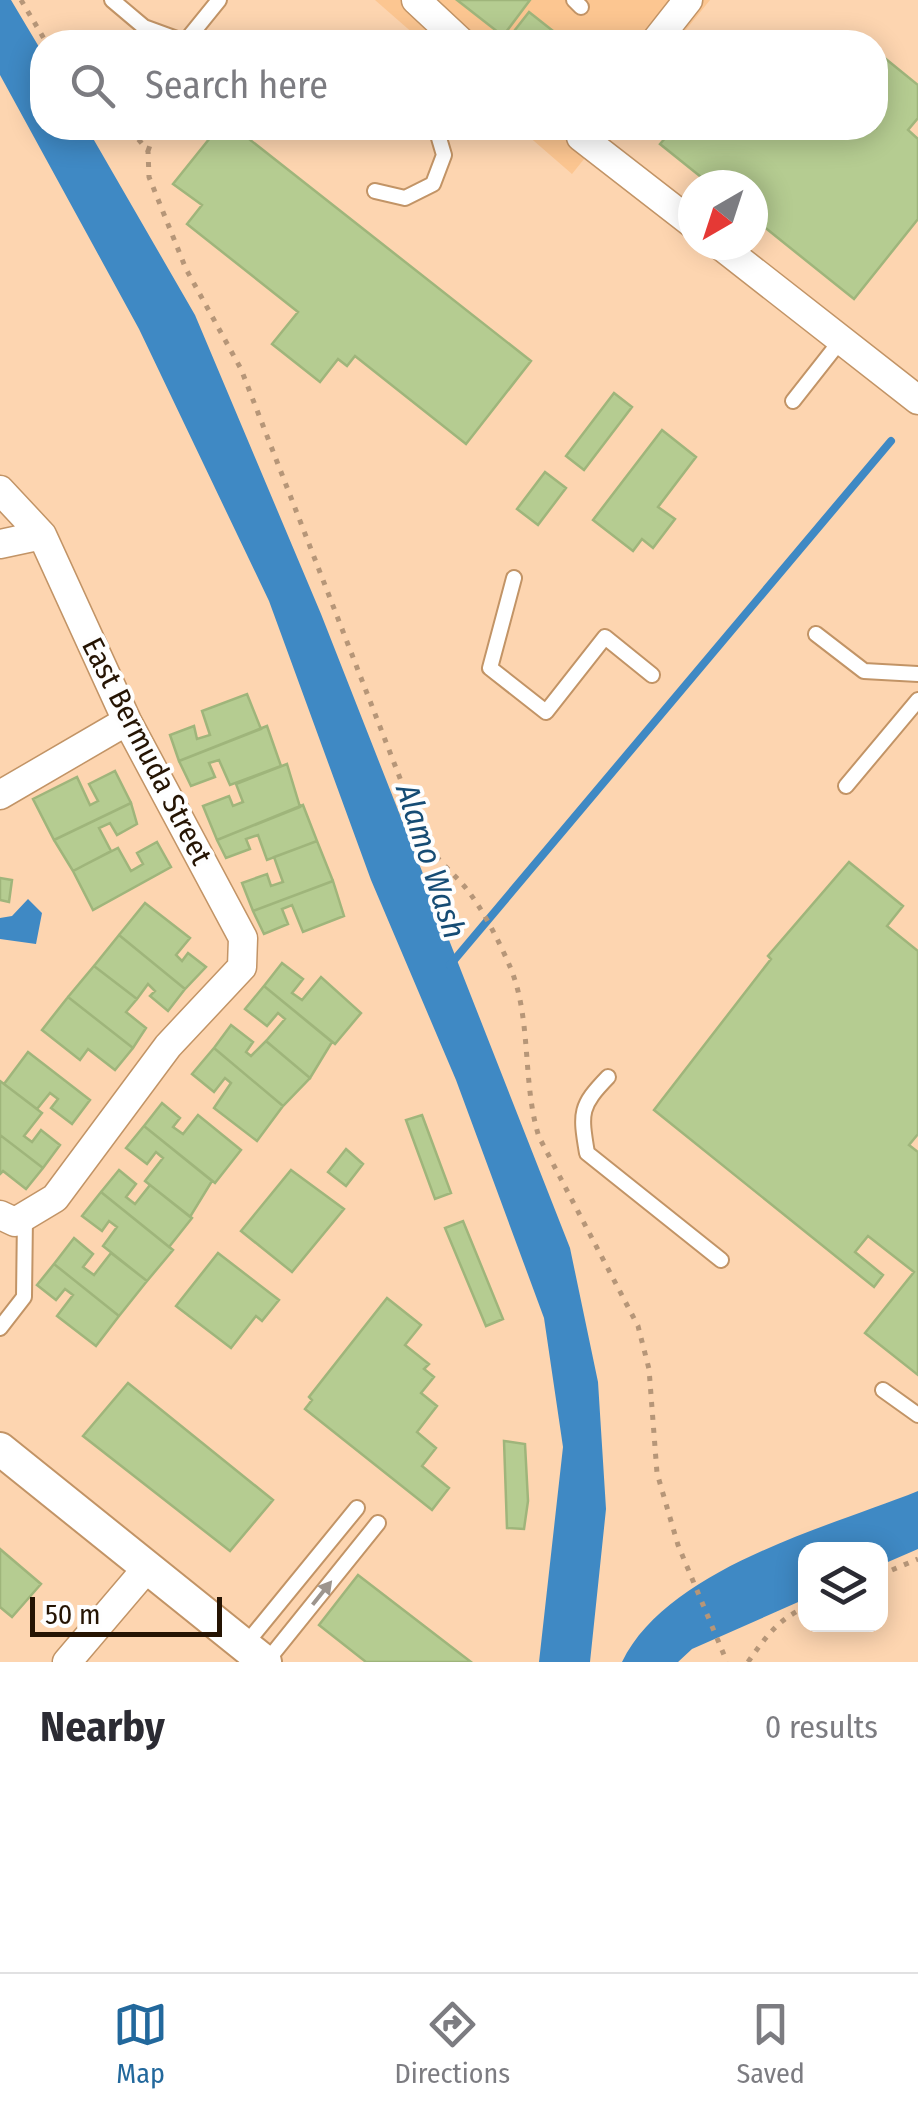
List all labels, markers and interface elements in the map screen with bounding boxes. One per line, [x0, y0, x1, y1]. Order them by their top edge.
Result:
search box [30, 30, 888, 140]
icon: search [65, 58, 120, 113]
text: Search here [145, 62, 328, 108]
north arrow [678, 170, 768, 260]
street label: East Bermuda Street [74, 631, 220, 871]
water label: Alamo Wash [388, 778, 474, 943]
map controls [798, 1542, 888, 1632]
button: layers [798, 1542, 888, 1632]
one-way arrow [311, 1580, 332, 1605]
scale bar [30, 1592, 222, 1636]
text: 50 m [45, 1598, 101, 1631]
text: Nearby [40, 1702, 165, 1752]
text: 0 results [765, 1708, 878, 1746]
tab: Map [113, 1997, 168, 2090]
tab: Directions [394, 1997, 510, 2090]
tab: Saved [736, 1997, 805, 2090]

